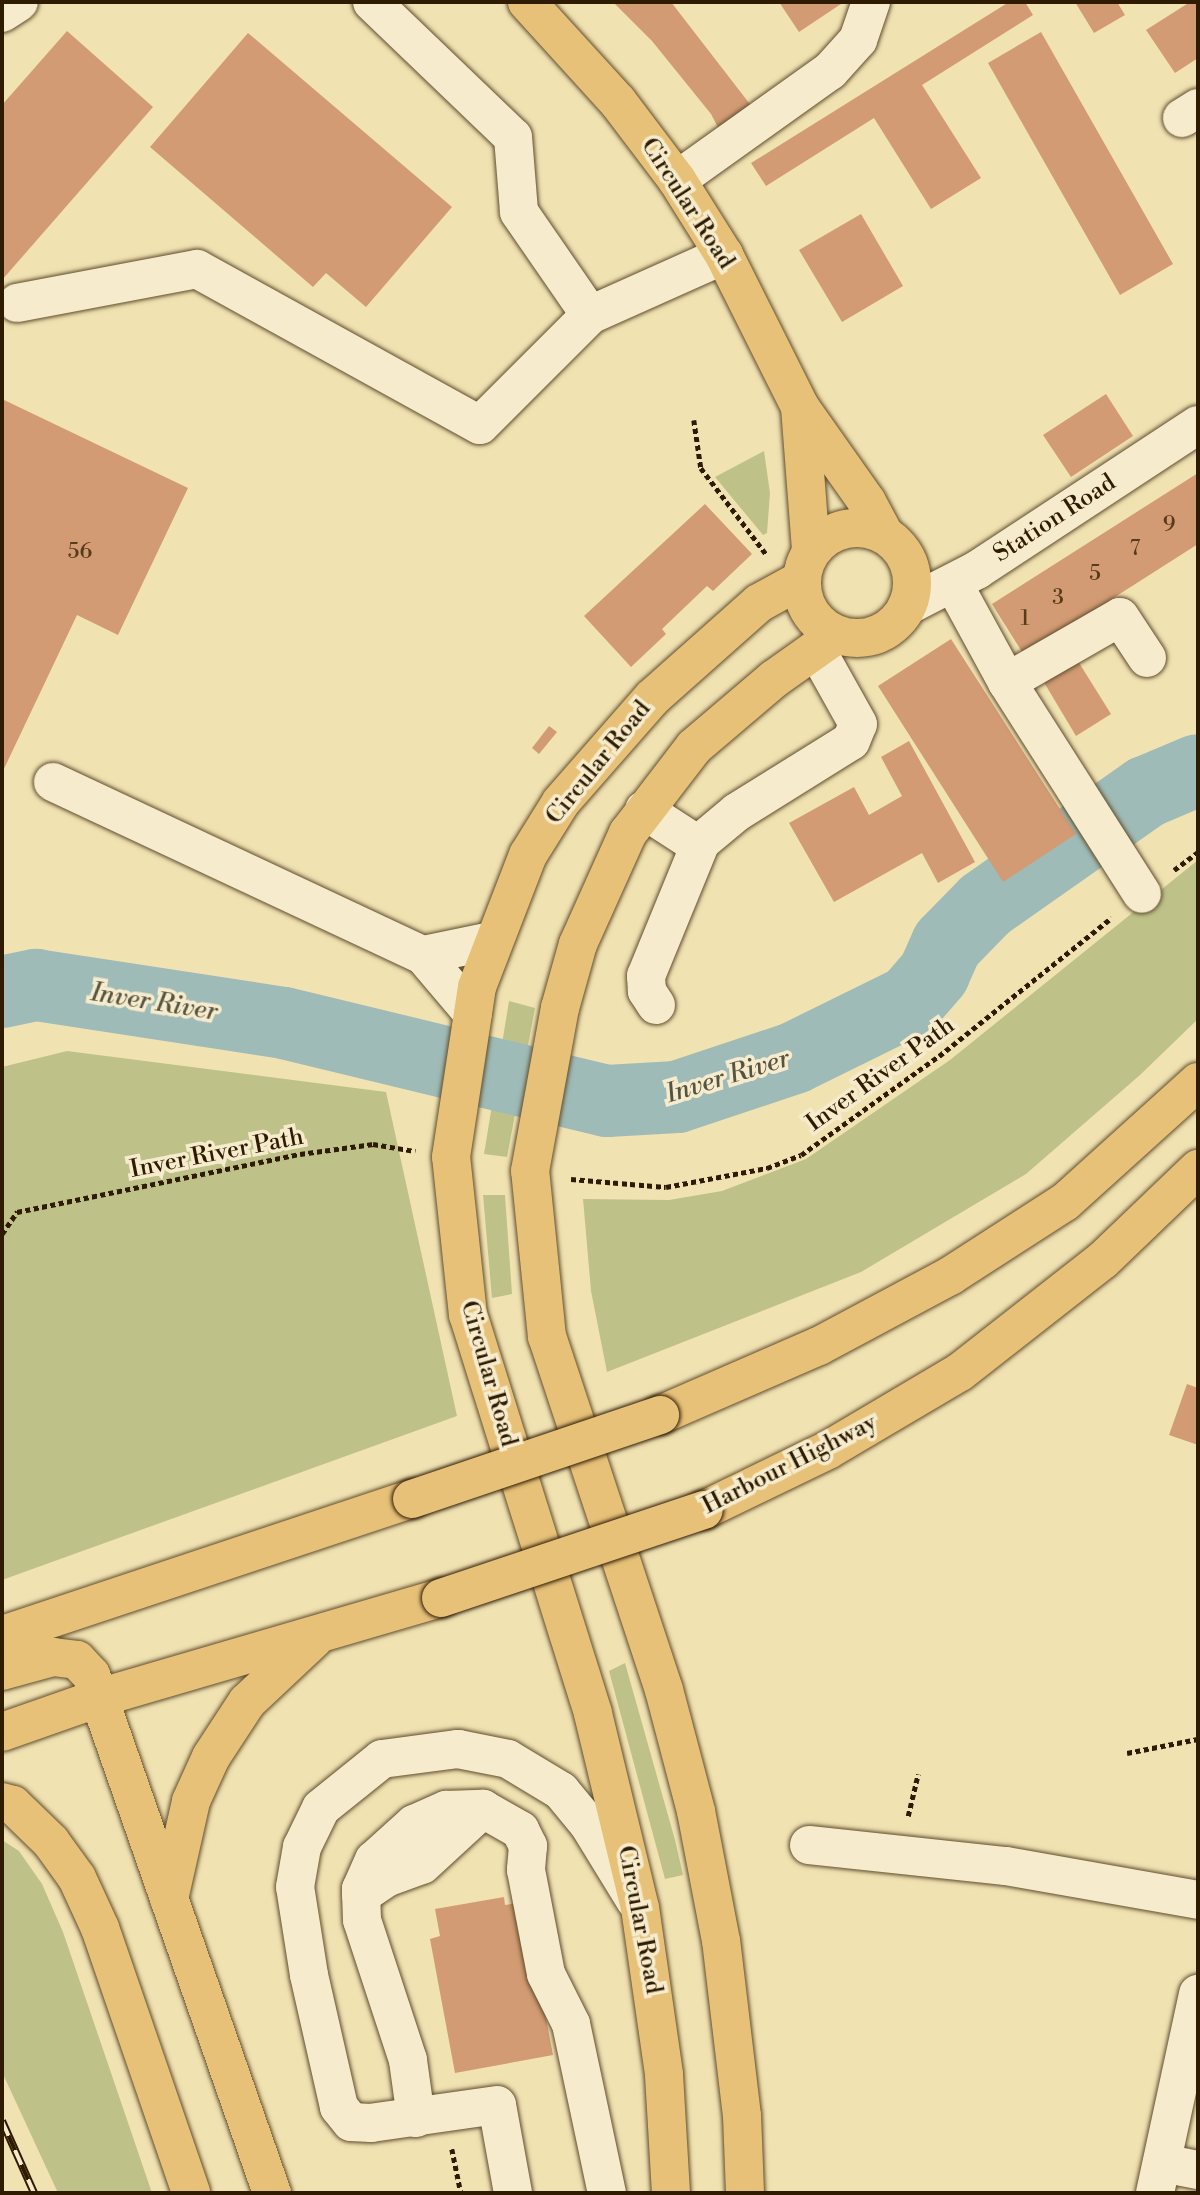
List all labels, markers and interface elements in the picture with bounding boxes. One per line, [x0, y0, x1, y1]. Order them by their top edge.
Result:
street label: Circular Road [634, 133, 740, 275]
street label: Station Road [989, 469, 1121, 569]
house number: 9 [1163, 512, 1175, 538]
house number: 7 [1130, 536, 1140, 562]
house number: 56 [68, 539, 92, 565]
house number: 5 [1089, 561, 1101, 587]
house number: 3 [1052, 585, 1064, 611]
house number: 1 [1020, 606, 1030, 632]
street label: Circular Road [540, 695, 658, 831]
water label: Inver River [88, 978, 220, 1028]
street label: Inver River Path [801, 1012, 961, 1138]
water label: Inver River [662, 1043, 794, 1111]
street label: Inver River Path [128, 1123, 306, 1185]
street label: Circular Road [453, 1298, 523, 1450]
street label: Harbour Highway [698, 1409, 882, 1521]
street label: Circular Road [611, 1843, 667, 1997]

